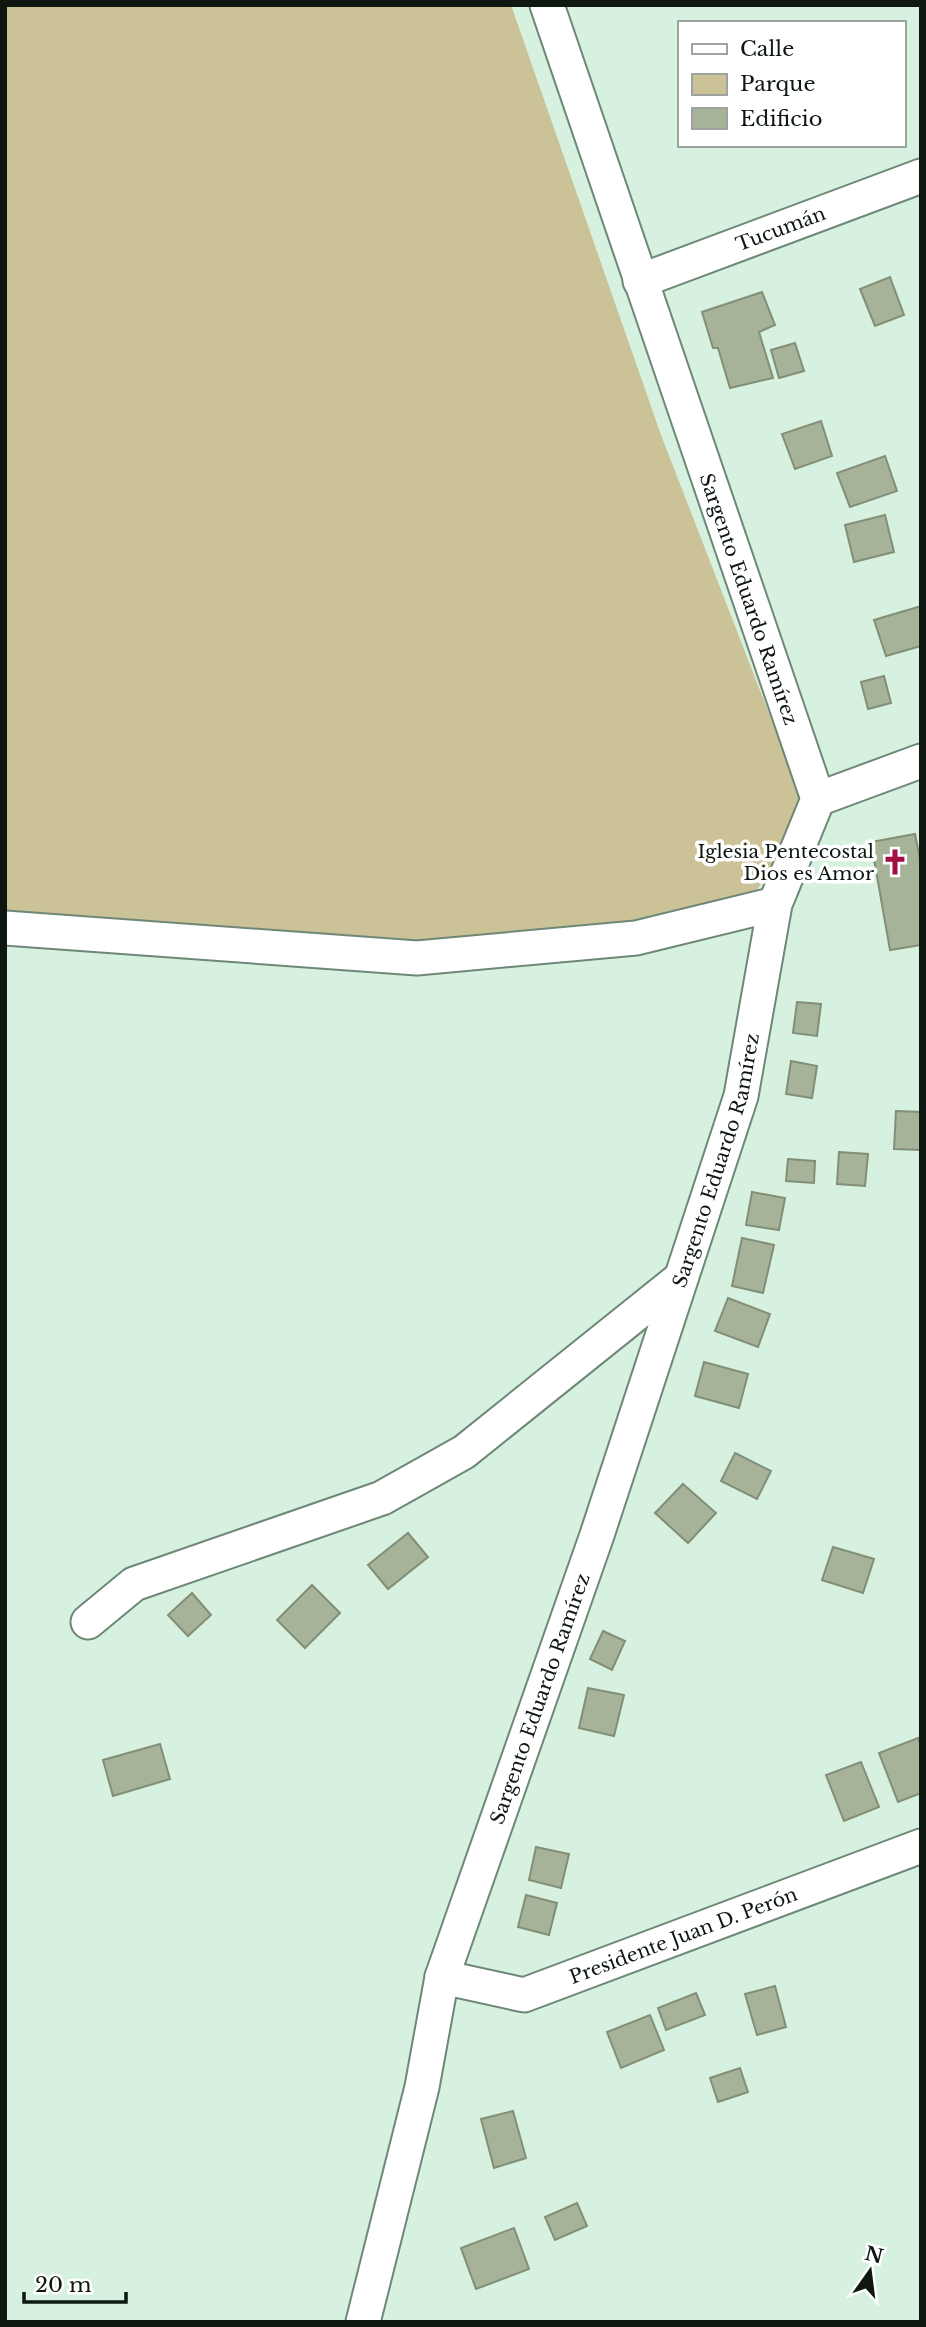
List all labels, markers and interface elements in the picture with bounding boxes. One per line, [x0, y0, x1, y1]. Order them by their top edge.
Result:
legend [678, 21, 905, 147]
text: Calle [740, 36, 794, 62]
text: Parque [740, 71, 815, 97]
text: Edificio [740, 106, 822, 132]
street label: Tucumán [733, 202, 829, 256]
street label: Sargento Eduardo Ramírez [695, 470, 802, 728]
place label: Iglesia Pentecostal Dios es Amor [698, 840, 874, 885]
church icon: Iglesia Pentecostal Dios es Amor [880, 847, 910, 877]
street label: Sargento Eduardo Ramírez [668, 1031, 764, 1290]
street label: Sargento Eduardo Ramírez [485, 1570, 595, 1827]
street label: Presidente Juan D. Perón [566, 1882, 801, 1989]
north arrow [835, 2236, 905, 2306]
text: N [863, 2242, 886, 2268]
scale bar [24, 2260, 126, 2304]
text: 20 m [35, 2272, 92, 2298]

